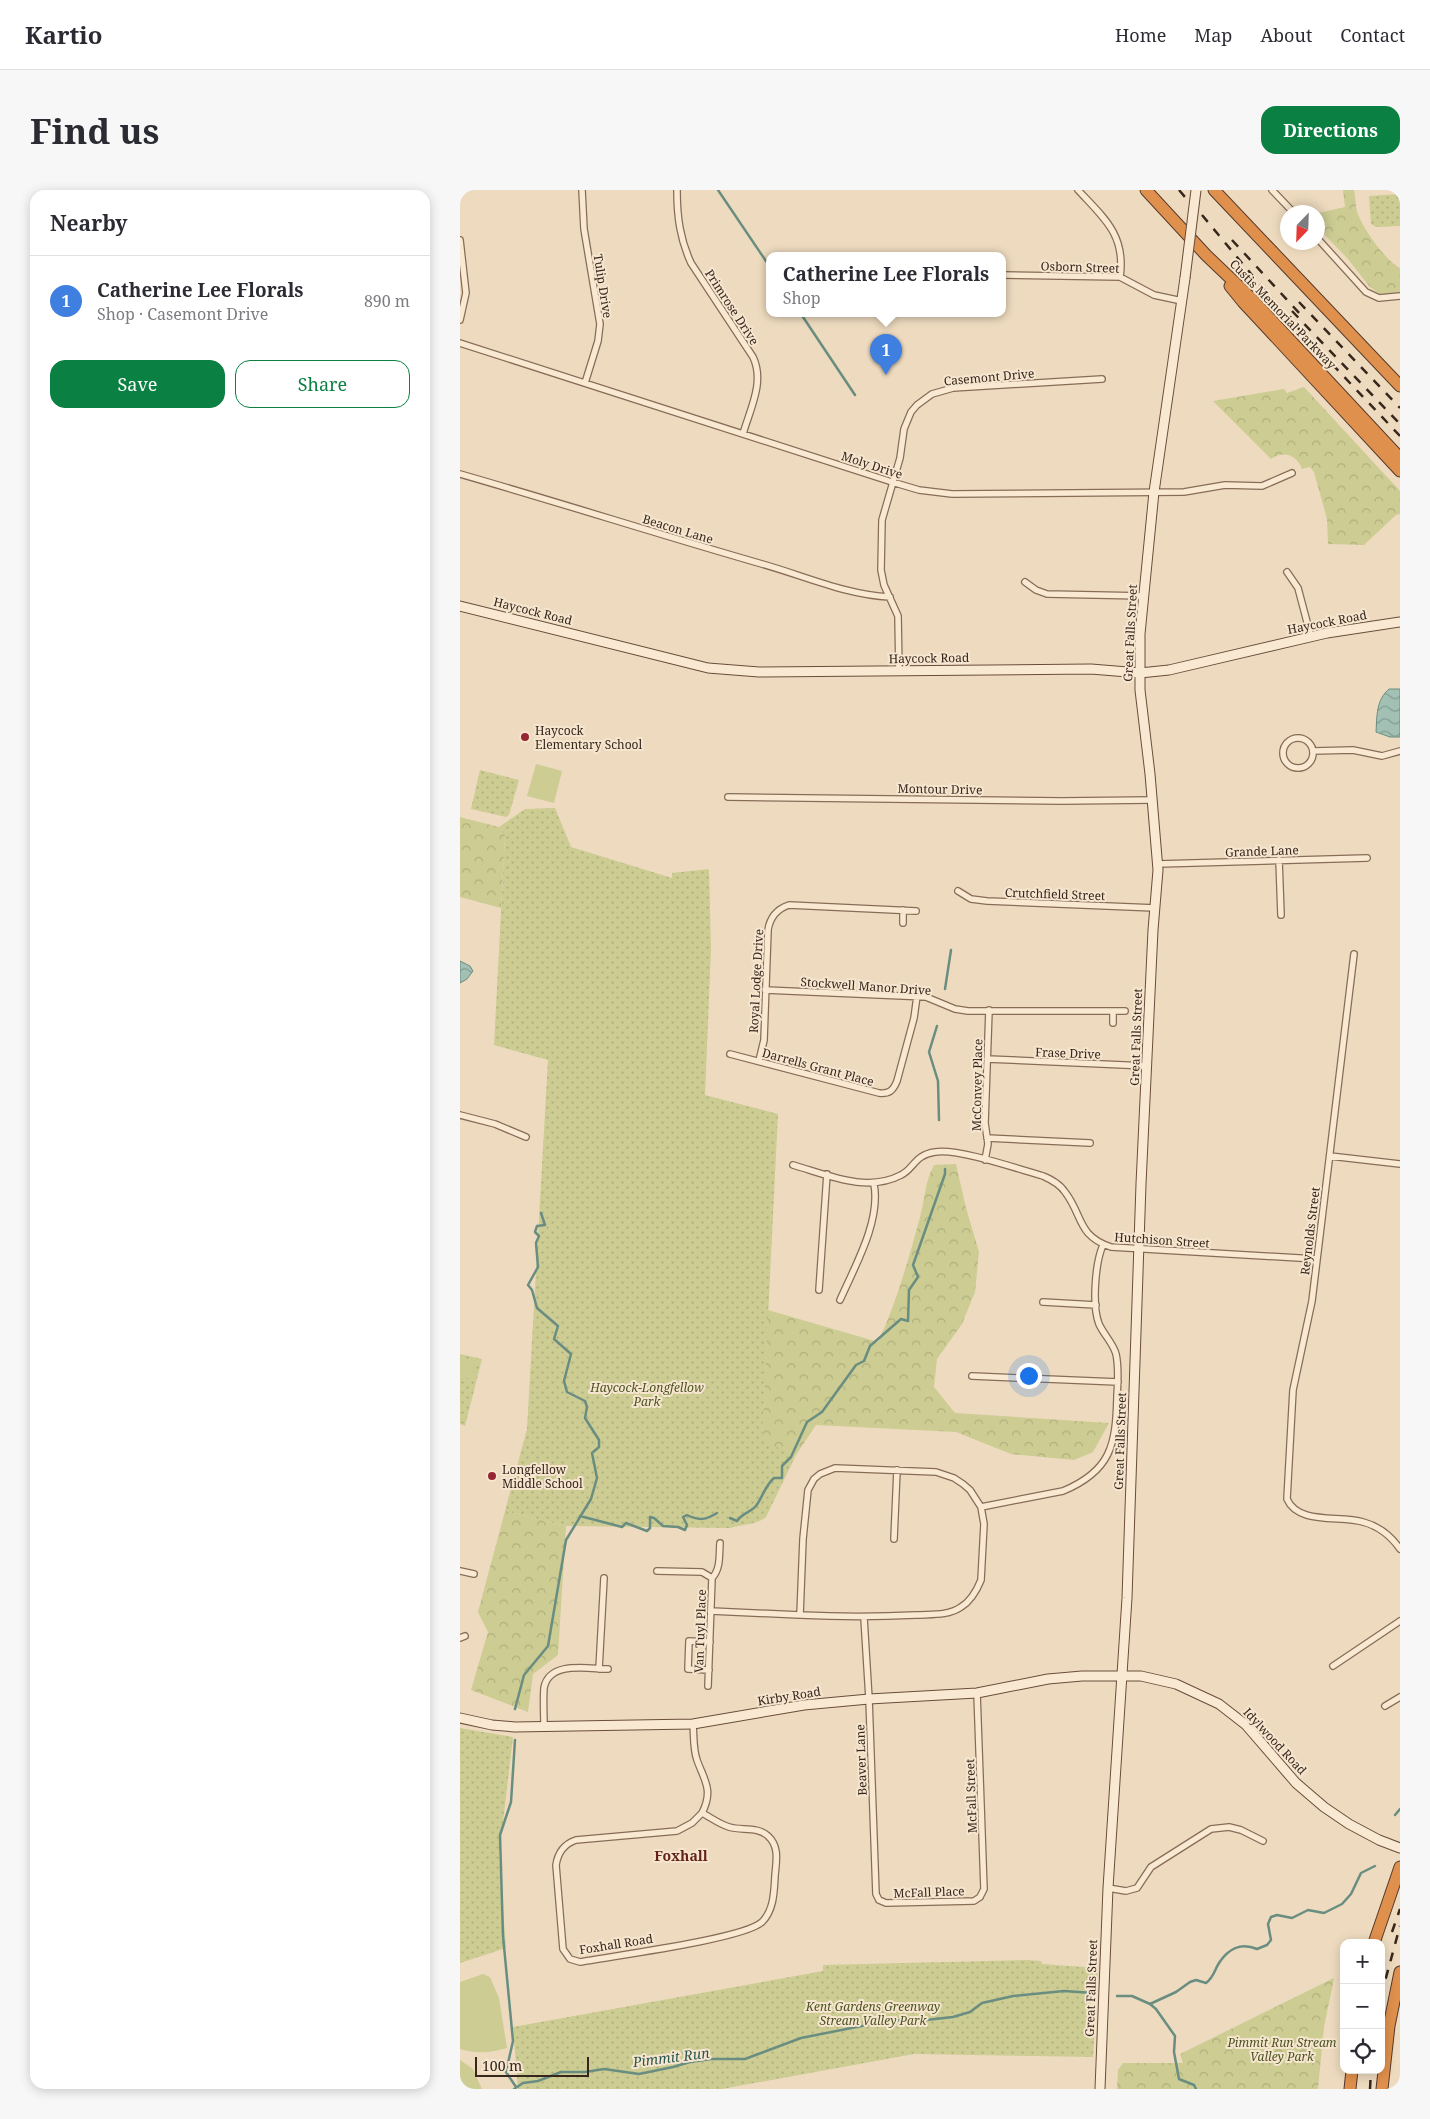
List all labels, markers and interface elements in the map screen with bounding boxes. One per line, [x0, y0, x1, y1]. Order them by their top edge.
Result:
text: Kartio [25, 18, 102, 51]
text: Home [1115, 23, 1166, 47]
text: Map [1194, 23, 1232, 47]
text: About [1260, 23, 1312, 47]
text: Contact [1340, 23, 1405, 47]
button: Directions [1261, 106, 1400, 154]
text: Find us [30, 107, 159, 154]
north arrow [1280, 205, 1325, 250]
text: Nearby [50, 209, 128, 237]
popup [766, 252, 1006, 317]
street label: Tulip Drive [590, 253, 616, 319]
street label: Custis Memorial Parkway [1226, 255, 1340, 373]
street label: Osborn Street [1040, 257, 1120, 277]
text: Catherine Lee Florals [783, 261, 989, 287]
street label: Primrose Drive [701, 266, 763, 348]
text: Catherine Lee Florals [97, 277, 304, 303]
text: Shop [783, 287, 821, 309]
text: 1 [61, 290, 71, 312]
text: 890 m [364, 290, 410, 312]
text: Shop · Casemont Drive [97, 303, 268, 325]
pin: 1 [870, 334, 902, 375]
button: Save [50, 360, 225, 408]
button: Share [235, 360, 410, 408]
street label: Casemont Drive [943, 365, 1035, 389]
street label: Moly Drive [839, 447, 905, 483]
street label: Beacon Lane [641, 510, 715, 548]
street label: Great Falls Street [1119, 584, 1141, 682]
street label: Haycock Road [492, 593, 575, 629]
street label: Haycock Road [1286, 606, 1369, 638]
street label: Haycock Road [889, 649, 970, 667]
place label: Haycock Elementary School [535, 722, 643, 753]
marker: Haycock Elementary School [519, 731, 531, 743]
street label: Montour Drive [897, 780, 983, 798]
street label: Grande Lane [1225, 841, 1299, 861]
street label: Crutchfield Street [1005, 884, 1105, 904]
street label: Royal Lodge Drive [745, 928, 767, 1034]
street label: Stockwell Manor Drive [800, 973, 932, 999]
street label: Great Falls Street [1126, 988, 1146, 1086]
street label: McConvey Place [968, 1039, 986, 1131]
street label: Frase Drive [1035, 1043, 1101, 1063]
street label: Darrells Grant Place [760, 1044, 876, 1090]
street label: Reynolds Street [1296, 1186, 1324, 1276]
street label: Hutchison Street [1114, 1228, 1210, 1252]
your location [1016, 1363, 1042, 1389]
park label: Haycock-Longfellow Park [589, 1379, 704, 1410]
street label: Great Falls Street [1110, 1392, 1130, 1490]
place label: Longfellow Middle School [502, 1461, 583, 1492]
marker: Longfellow Middle School [486, 1470, 498, 1482]
street label: Van Tuyl Place [690, 1589, 710, 1673]
street label: Kirby Road [756, 1683, 822, 1709]
street label: Idylwood Road [1240, 1704, 1311, 1779]
street label: Beaver Lane [851, 1724, 871, 1796]
street label: McFall Street [961, 1758, 981, 1834]
district label: Foxhall [654, 1846, 708, 1865]
street label: McFall Place [893, 1882, 965, 1902]
street label: Foxhall Road [578, 1930, 655, 1958]
street label: Great Falls Street [1081, 1939, 1101, 2037]
map controls [1340, 1939, 1385, 2074]
button: + [1340, 1939, 1385, 1984]
button: − [1340, 1984, 1385, 2029]
park label: Kent Gardens Greenway Stream Valley Park [805, 1998, 940, 2029]
button: locate [1340, 2029, 1385, 2074]
park label: Pimmit Run Stream Valley Park [1226, 2034, 1337, 2065]
water label: Pimmit Run [631, 2043, 711, 2071]
scale bar [475, 2054, 589, 2077]
text: 100 m [482, 2056, 522, 2075]

